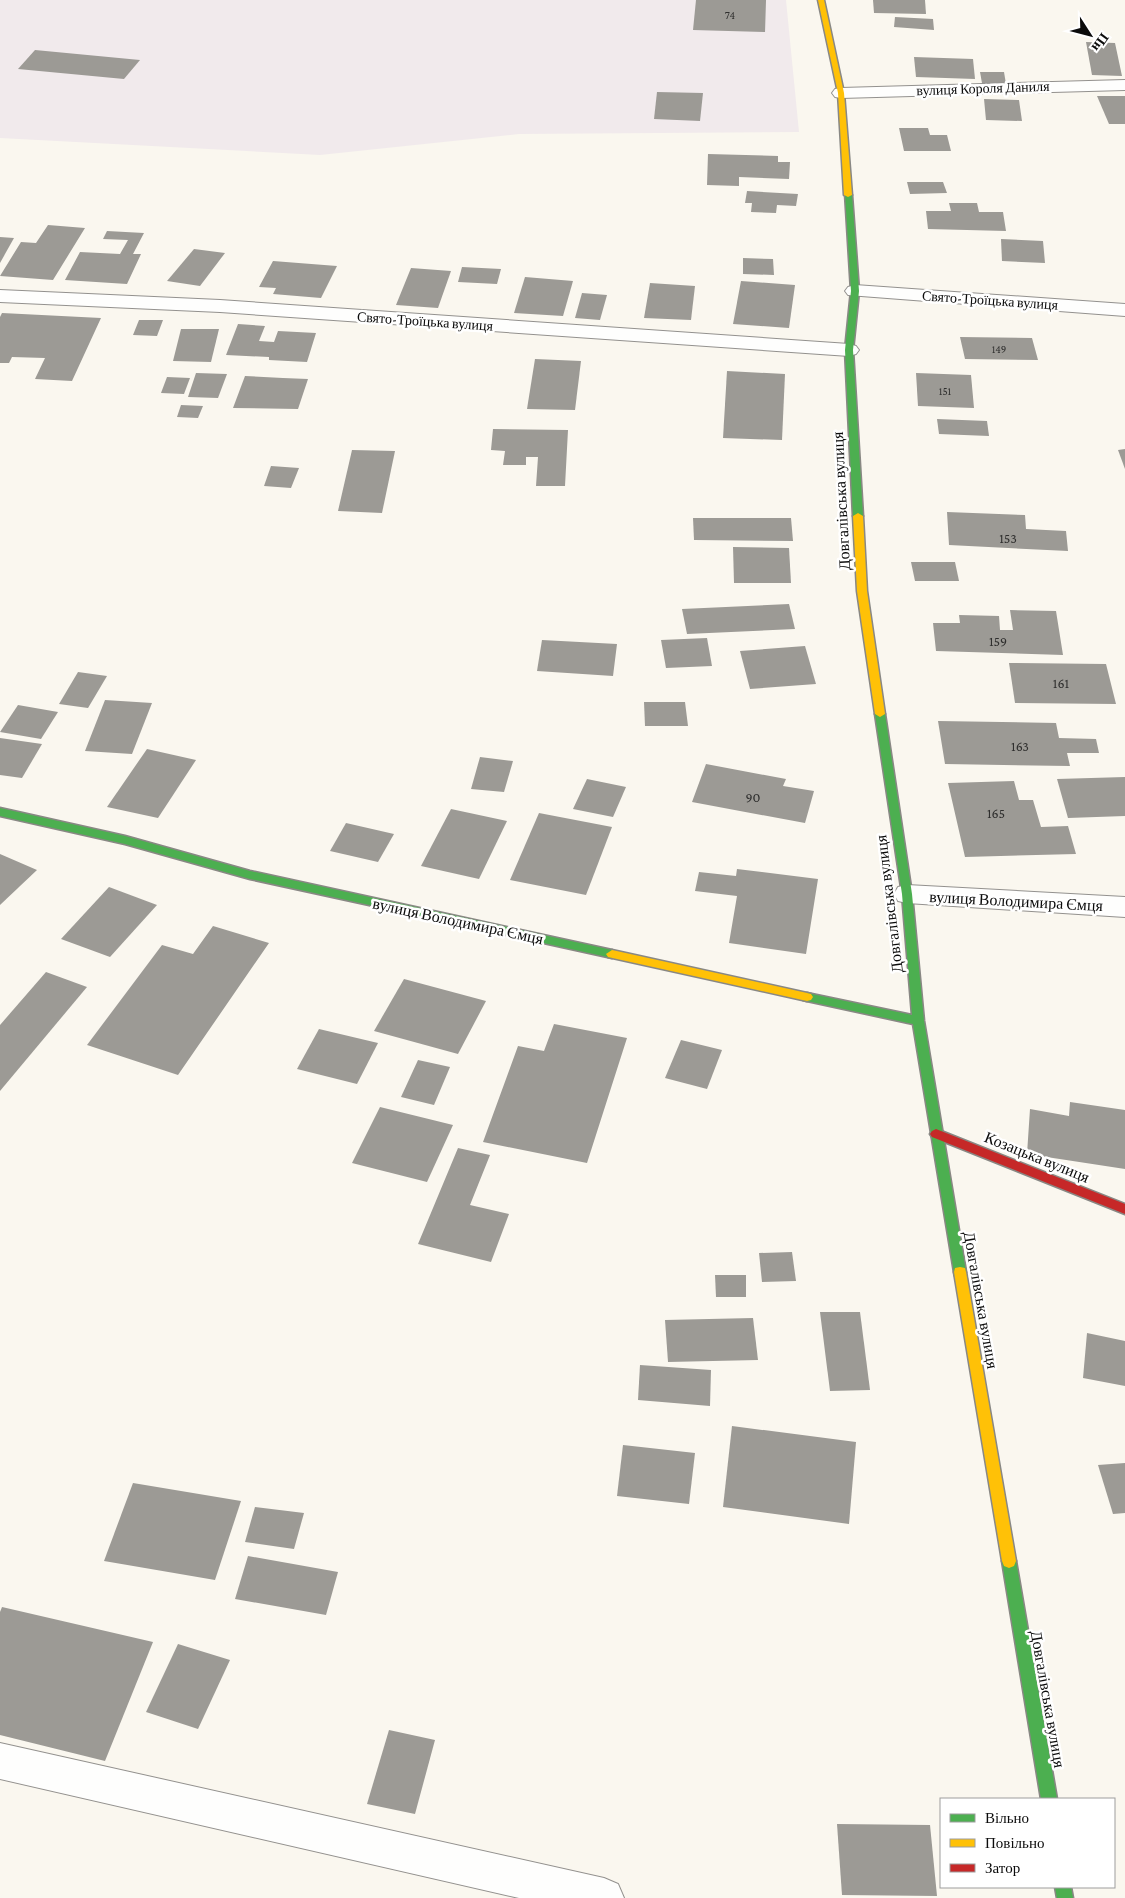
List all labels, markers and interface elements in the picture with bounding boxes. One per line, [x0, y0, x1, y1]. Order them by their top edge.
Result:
house number: 74 [725, 9, 736, 21]
north arrow [1065, 10, 1115, 60]
text: Пн [1088, 30, 1113, 55]
street label: вулиця Короля Даниля [916, 78, 1050, 98]
street label: Свято-Троїцька вулиця [921, 287, 1059, 313]
street label: Свято-Троїцька вулиця [356, 308, 494, 334]
house number: 149 [992, 343, 1006, 355]
house number: 151 [939, 385, 952, 397]
street label: Довгалівська вулиця [829, 430, 854, 571]
house number: 153 [999, 530, 1017, 546]
house number: 159 [989, 633, 1007, 649]
house number: 161 [1053, 675, 1070, 691]
house number: 163 [1011, 738, 1029, 754]
house number: 90 [745, 789, 761, 805]
house number: 165 [987, 805, 1005, 821]
street label: Довгалівська вулиця [872, 833, 907, 974]
street label: вулиця Володимира Ємця [929, 888, 1104, 915]
street label: вулиця Володимира Ємця [371, 895, 545, 948]
street label: Козацька вулиця [982, 1128, 1092, 1187]
street label: Довгалівська вулиця [960, 1230, 1002, 1371]
street label: Довгалівська вулиця [1027, 1629, 1069, 1770]
legend [940, 1798, 1115, 1888]
text: Вільно [985, 1810, 1029, 1826]
text: Повільно [985, 1835, 1044, 1851]
text: Затор [985, 1860, 1020, 1876]

